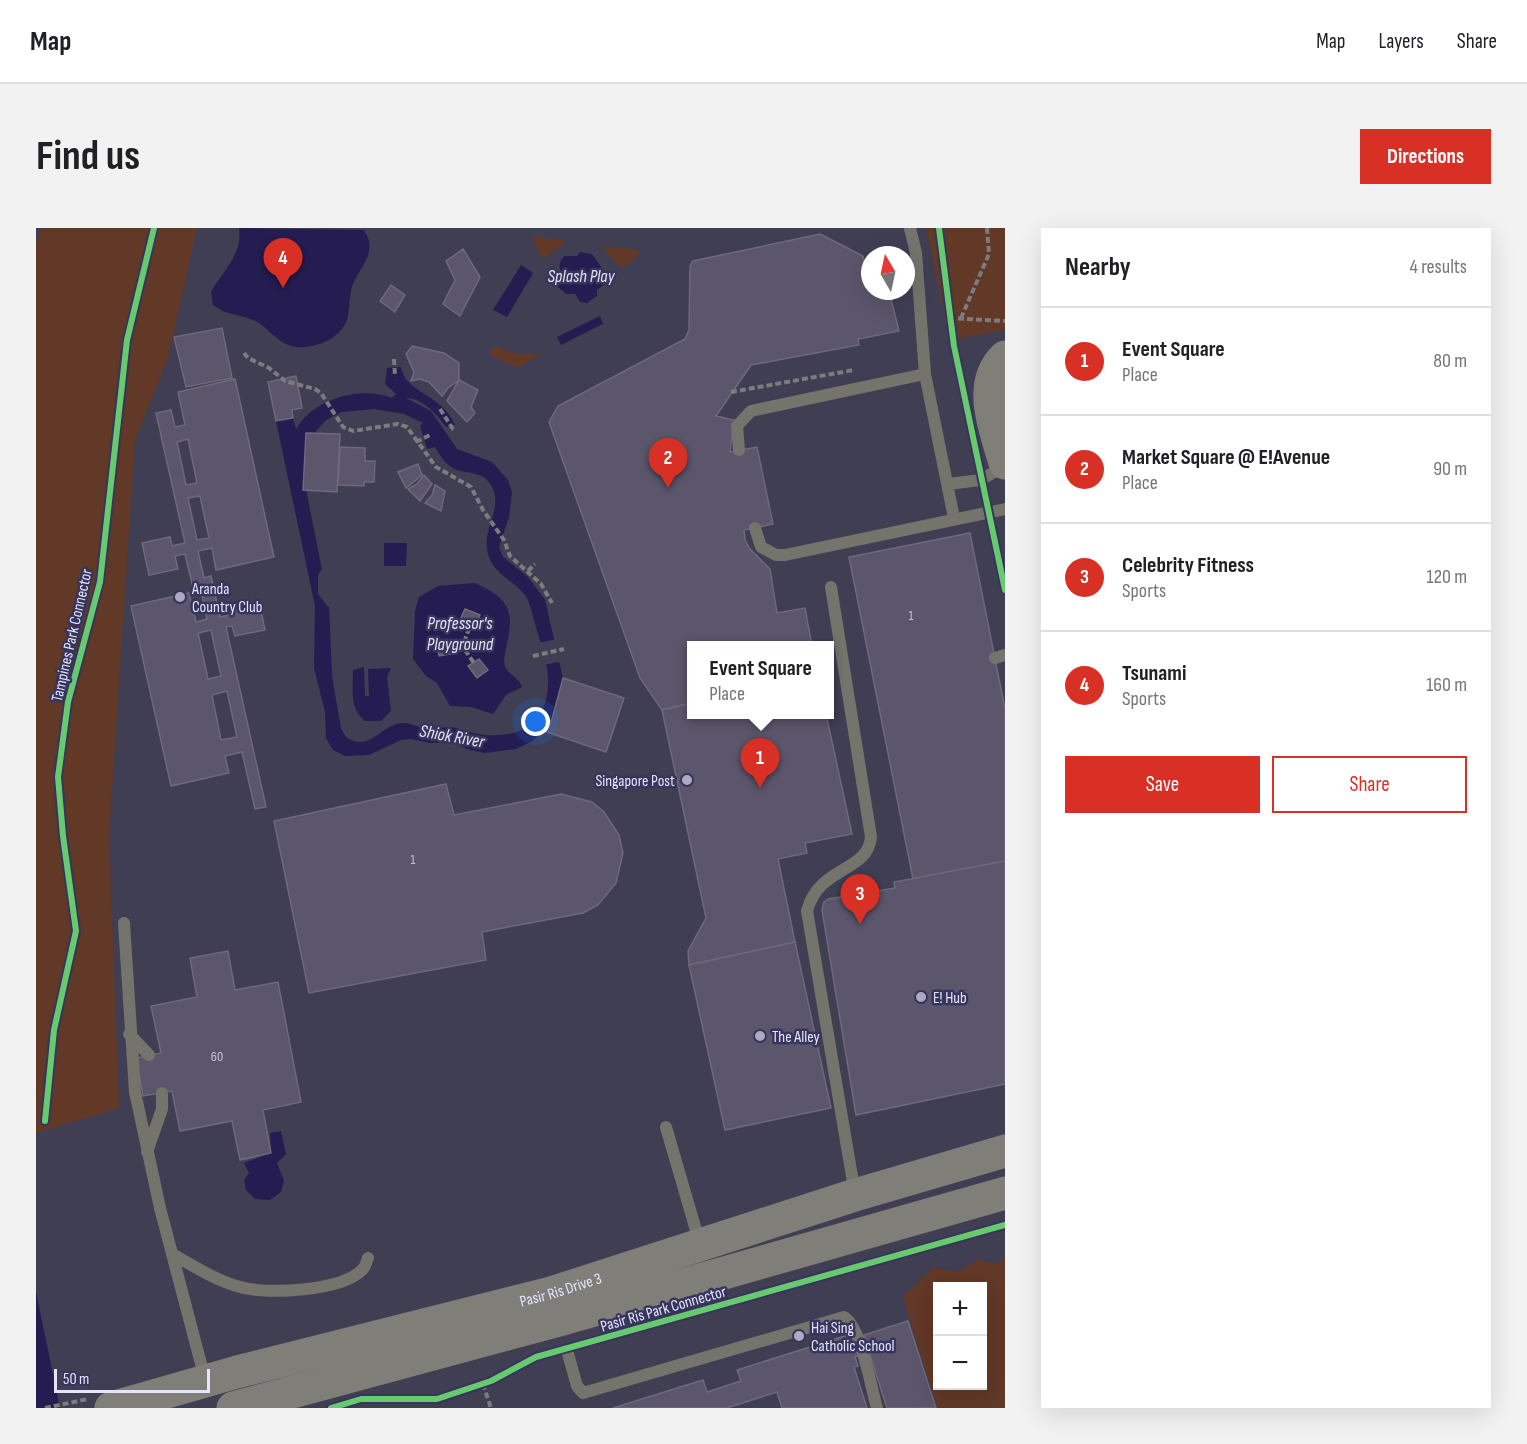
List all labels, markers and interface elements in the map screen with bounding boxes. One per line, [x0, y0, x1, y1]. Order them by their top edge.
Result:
text: Map [30, 25, 71, 58]
text: Map [1316, 29, 1345, 54]
text: Layers [1378, 29, 1424, 54]
text: Share [1457, 29, 1497, 54]
button: Directions [1360, 129, 1491, 184]
text: Find us [36, 131, 140, 182]
pin: 4 [264, 238, 302, 288]
north arrow [861, 246, 915, 300]
text: Nearby [1065, 252, 1131, 283]
text: 4 results [1410, 255, 1467, 279]
water label: Splash Play [548, 266, 616, 287]
text: Event Square [1122, 336, 1225, 363]
text: 1 [1081, 349, 1088, 373]
text: 80 m [1433, 349, 1467, 373]
text: Place [1122, 363, 1158, 387]
pin: 2 [648, 438, 688, 488]
text: Market Square @ E!Avenue [1122, 444, 1330, 471]
text: 2 [1080, 457, 1089, 481]
text: 90 m [1433, 457, 1467, 481]
text: Place [1122, 471, 1158, 495]
text: Celebrity Fitness [1122, 552, 1254, 579]
text: 3 [1080, 565, 1089, 589]
text: 120 m [1427, 565, 1467, 589]
street label: Tampines Park Connector [48, 567, 97, 704]
text: Sports [1122, 579, 1166, 603]
place label: Aranda Country Club [191, 580, 262, 617]
marker: Aranda Country Club [173, 590, 187, 604]
house number: 1 [909, 607, 914, 624]
water label: Professor's Playground [427, 613, 494, 655]
popup [687, 641, 834, 719]
text: Event Square [709, 655, 812, 682]
text: Tsunami [1122, 660, 1186, 687]
text: 4 [1080, 673, 1089, 697]
text: 160 m [1426, 673, 1467, 697]
text: Place [709, 682, 745, 706]
text: Sports [1122, 687, 1166, 711]
your location [521, 707, 550, 736]
water label: Shiok River [418, 720, 487, 753]
pin: 1 [740, 738, 780, 788]
button: Save [1065, 756, 1260, 813]
button: Share [1272, 756, 1467, 813]
place label: Singapore Post [595, 772, 675, 791]
marker: Singapore Post [680, 773, 694, 787]
house number: 1 [411, 851, 416, 868]
pin: 3 [840, 874, 880, 924]
place label: E! Hub [933, 989, 967, 1008]
marker: E! Hub [914, 990, 928, 1004]
place label: The Alley [772, 1028, 820, 1047]
marker: The Alley [753, 1029, 767, 1043]
house number: 60 [211, 1048, 223, 1065]
street label: Pasir Ris Drive 3 [518, 1269, 604, 1311]
street label: Pasir Ris Park Connector [598, 1282, 729, 1336]
map controls [933, 1282, 987, 1390]
button: + [933, 1282, 987, 1336]
place label: Hai Sing Catholic School [811, 1319, 895, 1356]
marker: Hai Sing Catholic School [792, 1329, 806, 1343]
button: − [933, 1336, 987, 1390]
scale bar [54, 1366, 210, 1394]
text: 50 m [63, 1370, 89, 1389]

